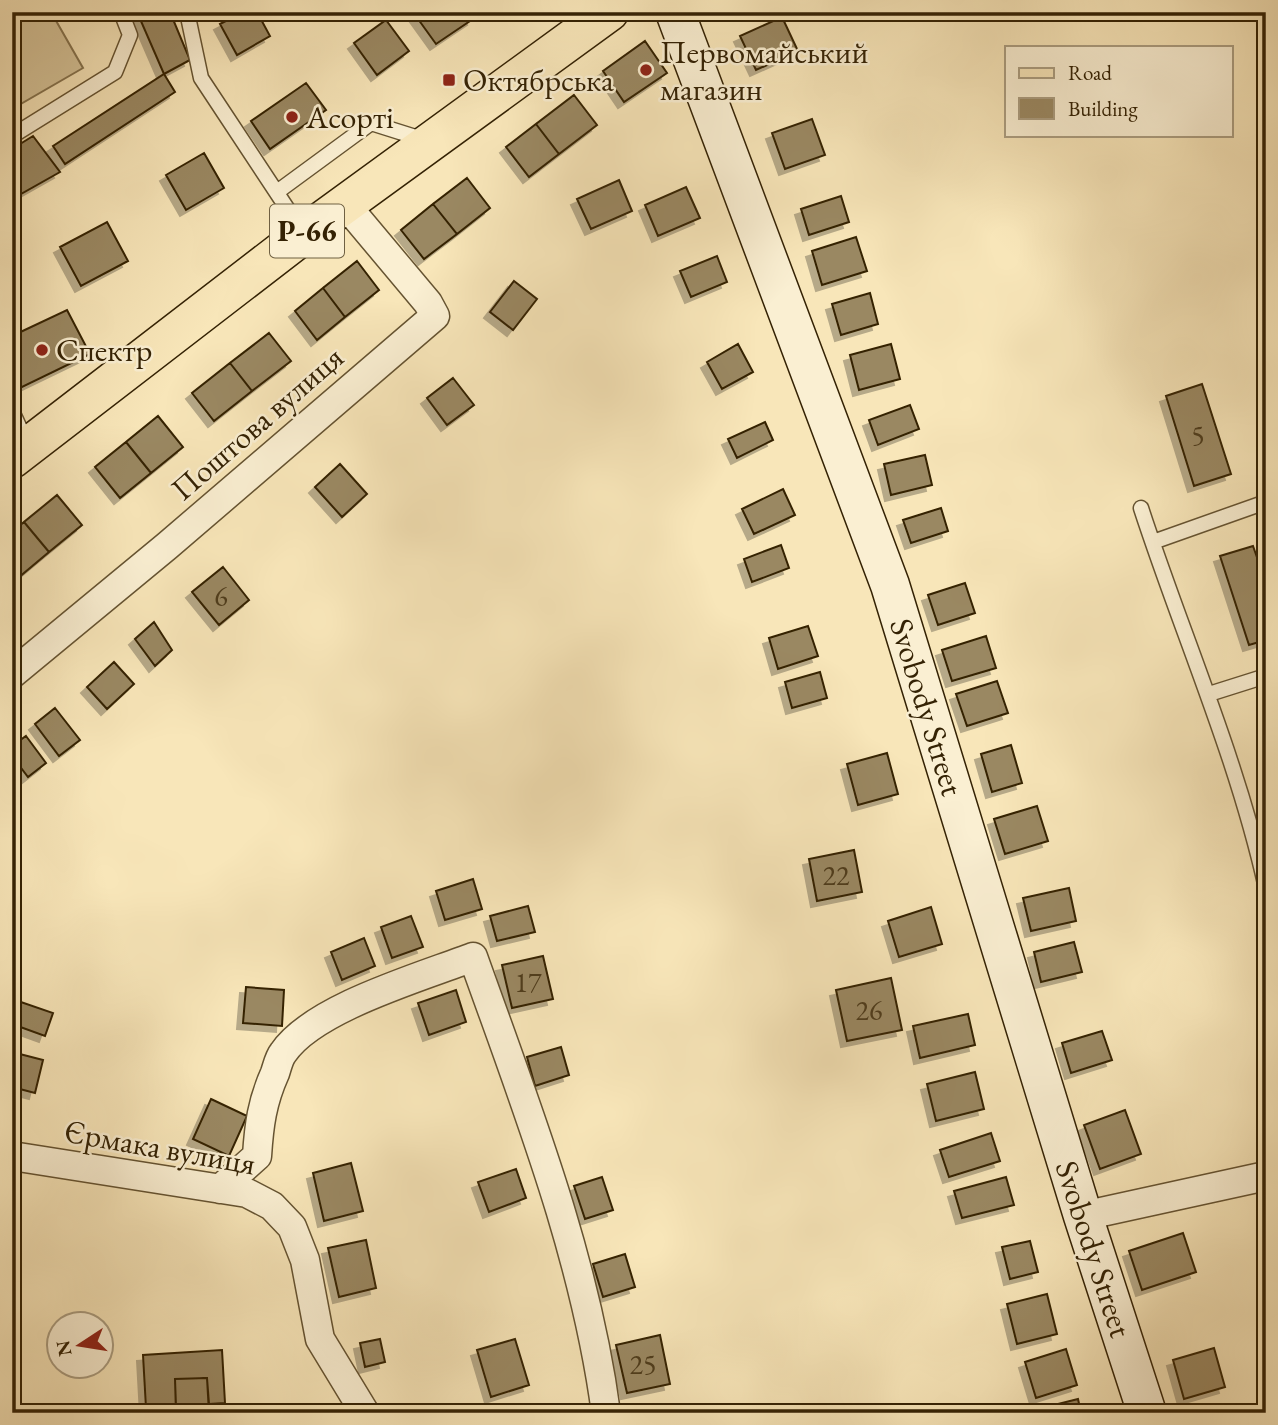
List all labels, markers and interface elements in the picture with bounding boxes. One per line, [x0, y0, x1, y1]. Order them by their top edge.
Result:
place label: Первомайський магазин [660, 31, 869, 110]
legend [1005, 46, 1232, 136]
place label: Октябрська [463, 59, 614, 101]
text: Road [1068, 59, 1112, 86]
marker: Первомайський магазин [638, 62, 654, 78]
marker: Октябрська [441, 72, 457, 88]
text: Building [1068, 95, 1138, 122]
place label: Асорті [305, 96, 394, 138]
marker: Асорті [284, 109, 300, 125]
road number: Р-66 [270, 204, 344, 258]
place label: Спектр [56, 329, 152, 371]
street label: Поштова вулиця [162, 336, 352, 510]
marker: Спектр [34, 342, 50, 358]
house number: 5 [1191, 417, 1205, 453]
house number: 6 [214, 578, 228, 614]
street label: Svobody Street [880, 613, 974, 801]
house number: 22 [823, 857, 850, 893]
house number: 17 [515, 964, 542, 1000]
house number: 26 [856, 992, 882, 1028]
street label: Єрмака вулиця [61, 1110, 259, 1184]
street label: Svobody Street [1046, 1155, 1142, 1343]
north arrow [46, 1310, 116, 1380]
text: N [50, 1338, 78, 1359]
house number: 25 [630, 1346, 656, 1382]

